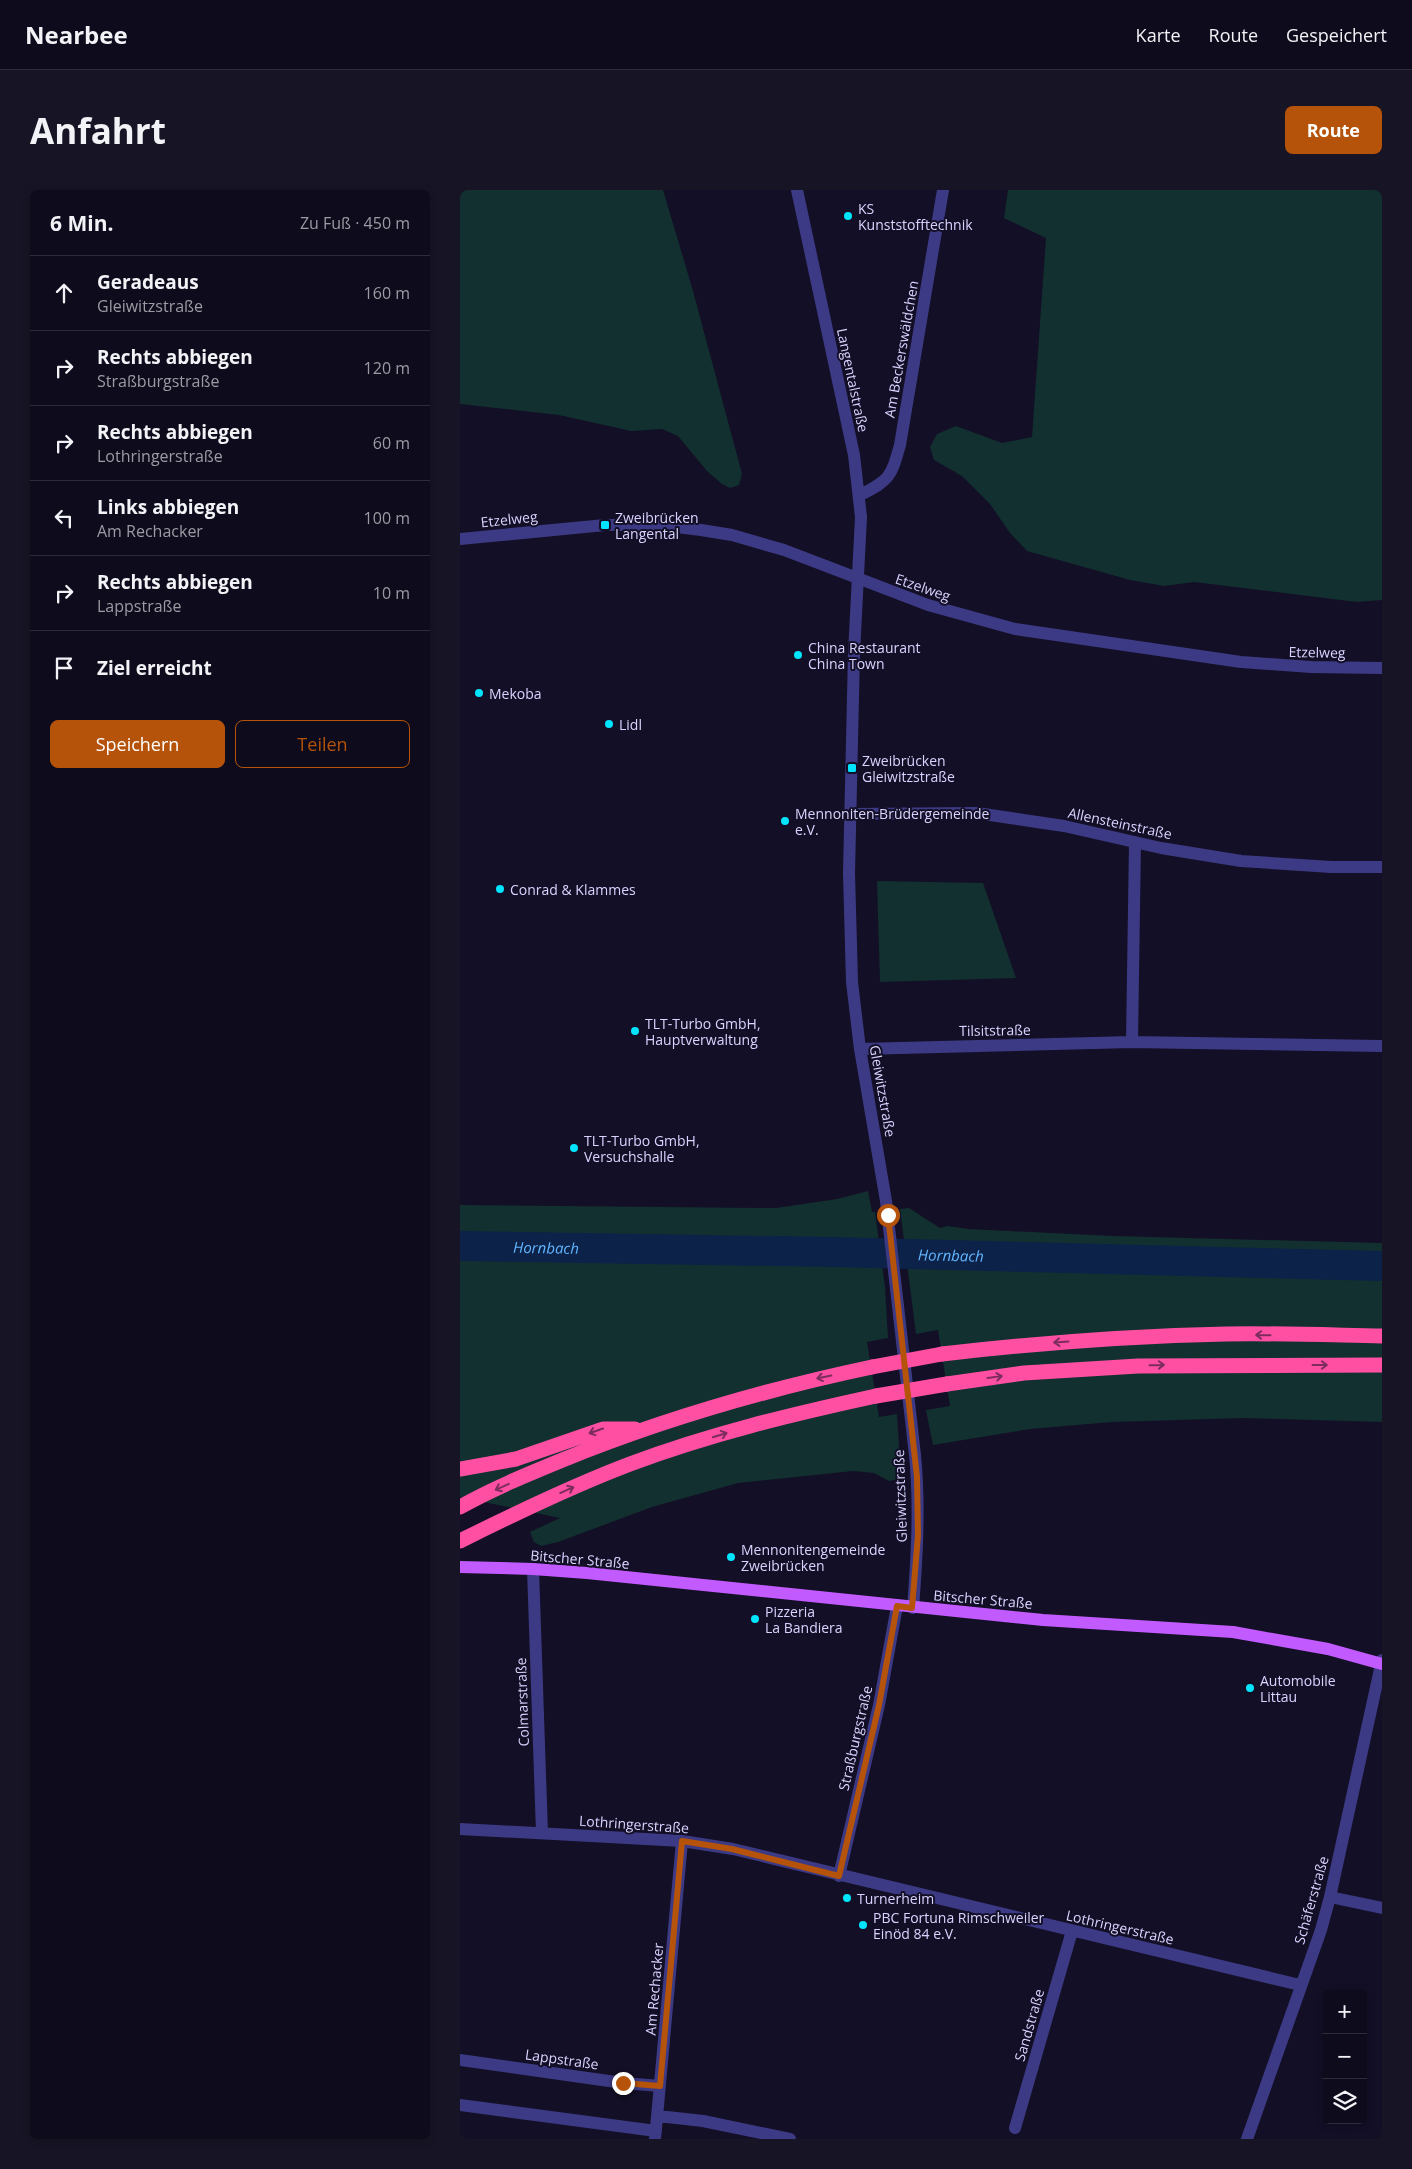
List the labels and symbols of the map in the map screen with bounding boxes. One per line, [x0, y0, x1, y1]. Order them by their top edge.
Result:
place label: KS Kunststofftechnik [858, 199, 973, 234]
marker: KS Kunststofftechnik [842, 210, 854, 222]
street label: Am Beckerswäldchen [880, 279, 922, 419]
street label: Langentalstraße [833, 326, 873, 434]
street label: Etzelweg [480, 507, 539, 531]
place label: Zweibrücken Langental [615, 508, 699, 543]
marker: Zweibrücken Langental [599, 519, 611, 531]
street label: Etzelweg [893, 569, 953, 605]
place label: China Restaurant China Town [808, 638, 921, 673]
street label: Etzelweg [1288, 642, 1346, 662]
marker: China Restaurant China Town [792, 649, 804, 661]
place label: Mekoba [489, 684, 542, 703]
marker: Mekoba [473, 687, 485, 699]
place label: Lidl [619, 715, 642, 734]
marker: Lidl [603, 718, 615, 730]
place label: Zweibrücken Gleiwitzstraße [862, 751, 955, 786]
marker: Zweibrücken Gleiwitzstraße [846, 762, 858, 774]
street label: Allensteinstraße [1066, 803, 1174, 843]
place label: Mennoniten-Brüdergemeinde e.V. [795, 804, 990, 839]
marker: Mennoniten-Brüdergemeinde e.V. [779, 815, 791, 827]
place label: Conrad & Klammes [510, 880, 636, 899]
marker: Conrad & Klammes [494, 883, 506, 895]
place label: TLT-Turbo GmbH, Hauptverwaltung [645, 1014, 761, 1049]
street label: Tilsitstraße [959, 1020, 1031, 1040]
marker: TLT-Turbo GmbH, Hauptverwaltung [629, 1025, 641, 1037]
street label: Gleiwitzstraße [866, 1044, 900, 1138]
place label: TLT-Turbo GmbH, Versuchshalle [584, 1131, 700, 1166]
marker: TLT-Turbo GmbH, Versuchshalle [568, 1142, 580, 1154]
route start [877, 1204, 900, 1227]
water label: Hornbach [513, 1237, 579, 1258]
water label: Hornbach [918, 1244, 984, 1266]
one-way arrow [1256, 1330, 1272, 1340]
one-way arrow [1053, 1337, 1069, 1346]
one-way arrow [1311, 1360, 1327, 1370]
one-way arrow [1149, 1361, 1165, 1370]
one-way arrow [987, 1372, 1003, 1382]
one-way arrow [816, 1373, 832, 1383]
one-way arrow [588, 1427, 604, 1437]
one-way arrow [711, 1429, 727, 1439]
street label: Gleiwitzstraße [889, 1449, 911, 1543]
one-way arrow [495, 1483, 510, 1492]
one-way arrow [559, 1484, 574, 1494]
place label: Mennonitengemeinde Zweibrücken [741, 1540, 886, 1575]
street label: Bitscher Straße [530, 1545, 631, 1573]
marker: Mennonitengemeinde Zweibrücken [725, 1551, 737, 1563]
street label: Bitscher Straße [933, 1585, 1034, 1613]
place label: Pizzeria La Bandiera [765, 1602, 843, 1637]
marker: Pizzeria La Bandiera [749, 1613, 761, 1625]
street label: Colmarstraße [511, 1657, 533, 1747]
place label: Automobile Littau [1260, 1671, 1336, 1706]
marker: Automobile Littau [1244, 1682, 1256, 1694]
street label: Straßburgstraße [834, 1684, 876, 1792]
street label: Lothringerstraße [578, 1811, 690, 1837]
street label: Schäferstraße [1289, 1854, 1333, 1946]
place label: Turnerheim [857, 1889, 934, 1908]
marker: Turnerheim [841, 1892, 853, 1904]
street label: Lothringerstraße [1064, 1905, 1176, 1949]
place label: PBC Fortuna Rimschweiler Einöd 84 e.V. [873, 1908, 1045, 1943]
marker: PBC Fortuna Rimschweiler Einöd 84 e.V. [857, 1919, 869, 1931]
street label: Am Rechacker [640, 1942, 668, 2036]
street label: Sandstraße [1010, 1987, 1048, 2063]
street label: Lappstraße [524, 2044, 600, 2074]
route end [612, 2072, 635, 2095]

